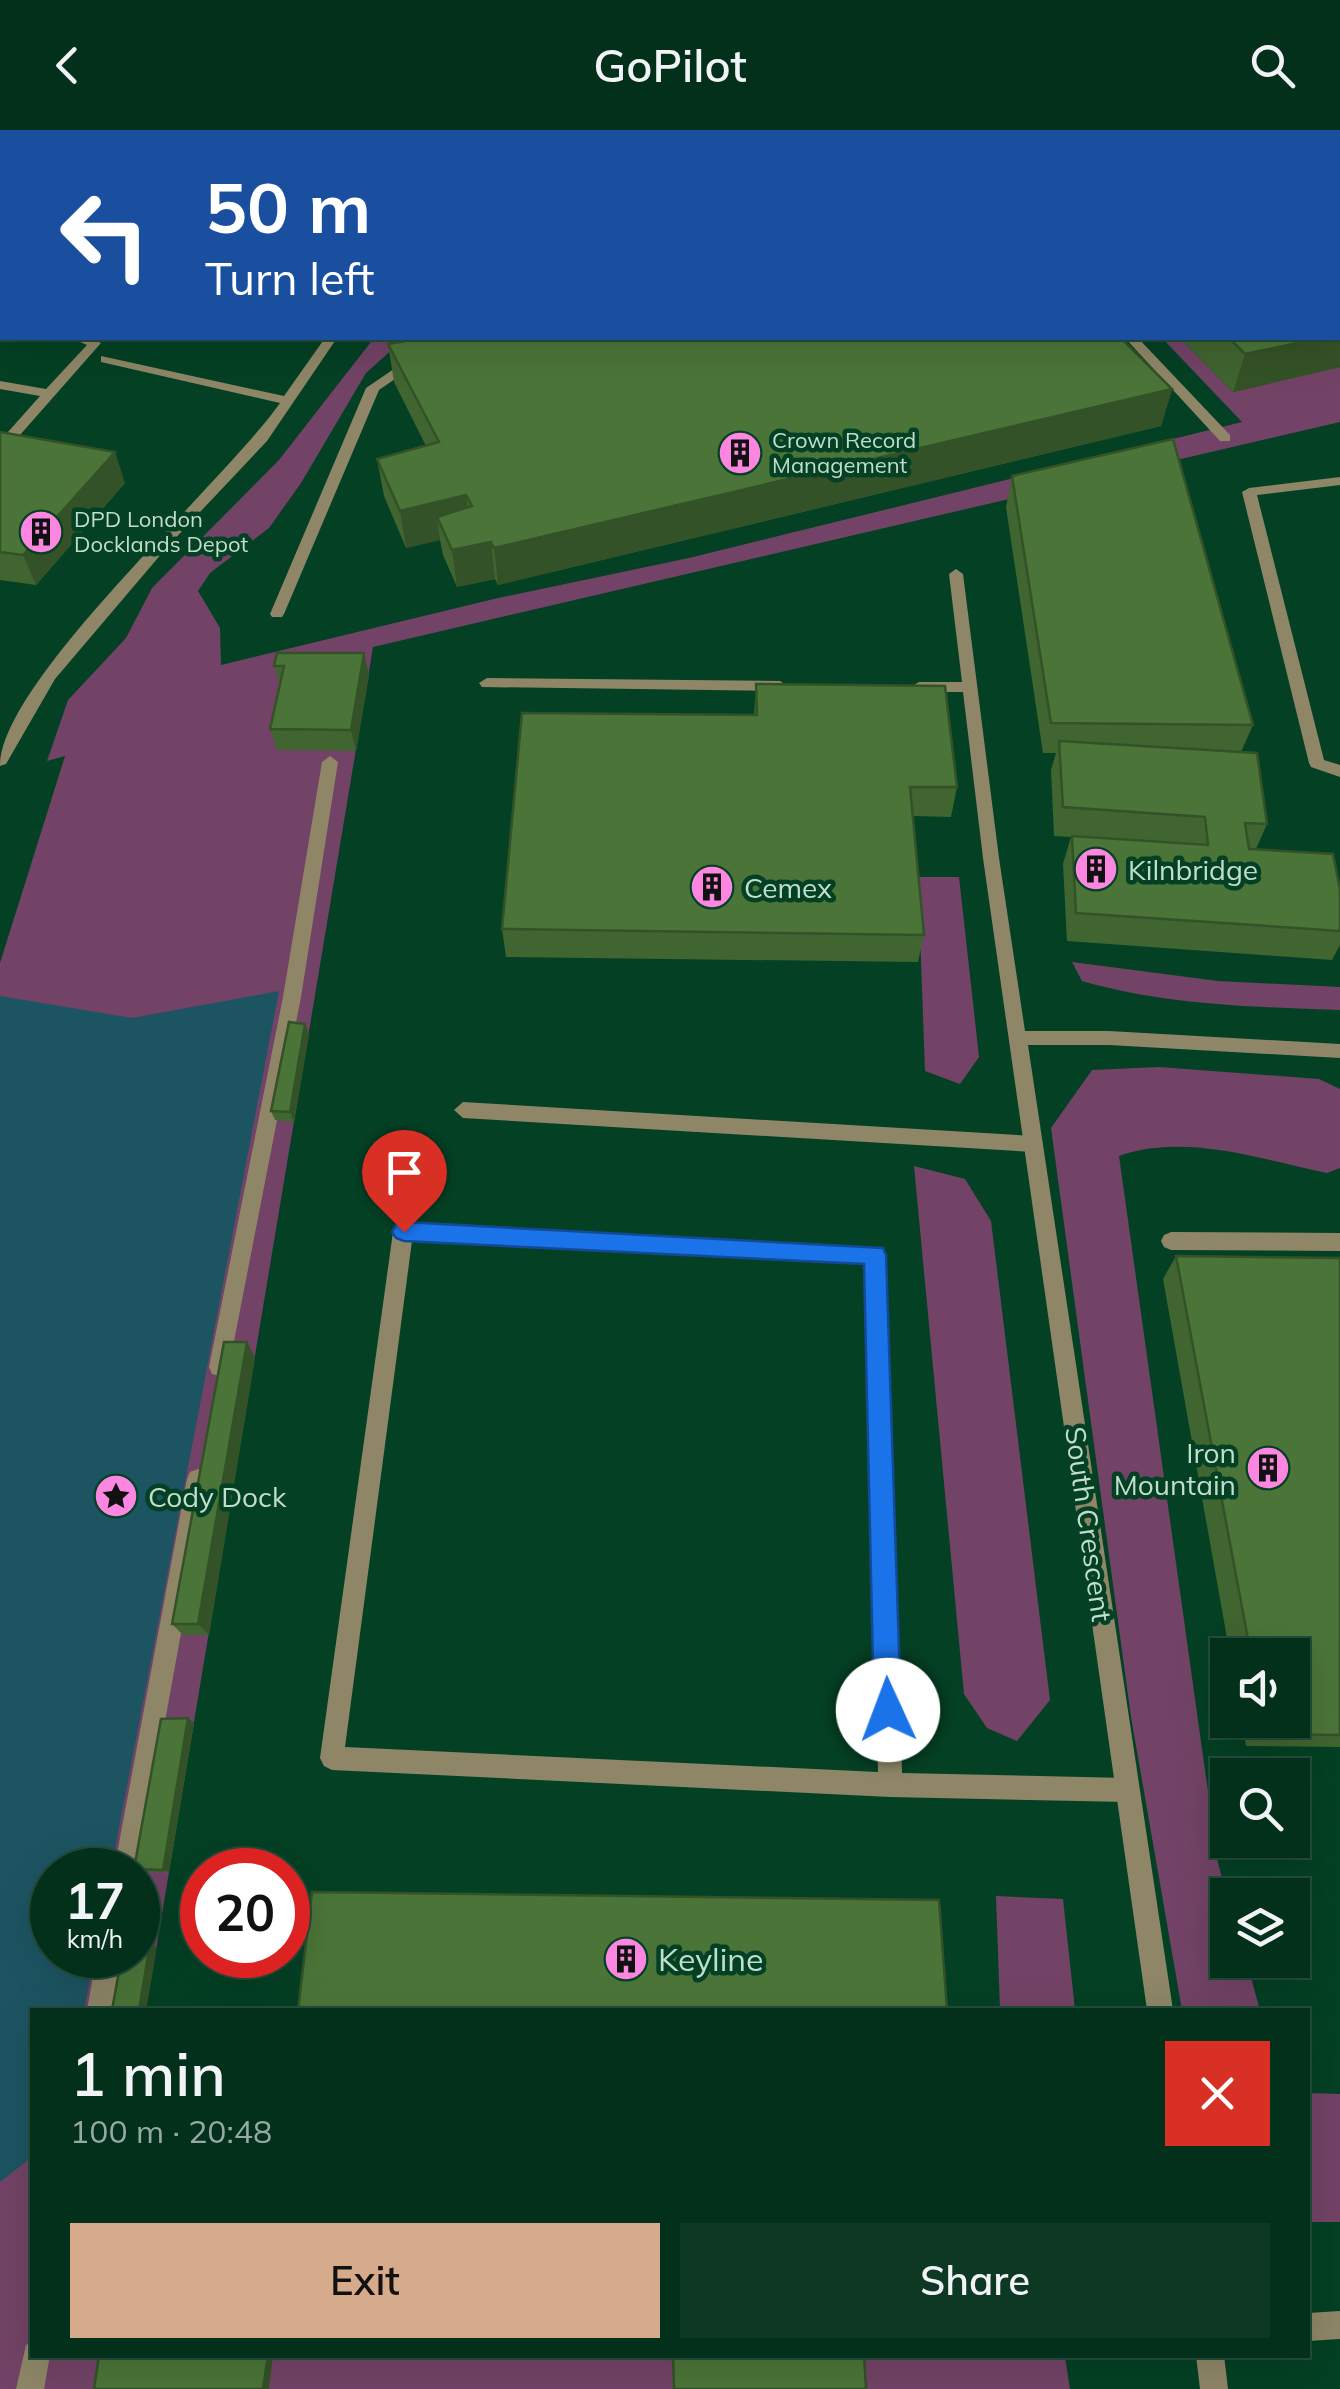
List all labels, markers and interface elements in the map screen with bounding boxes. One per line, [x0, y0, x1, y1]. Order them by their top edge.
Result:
text: GoPilot [593, 37, 747, 93]
icon: back [40, 38, 95, 93]
icon: search [1245, 38, 1300, 93]
text: 50 m [205, 163, 371, 251]
icon: left [40, 170, 170, 300]
text: Turn left [205, 250, 374, 306]
place label: Crown Record Management [772, 426, 916, 479]
building icon: Crown Record Management [717, 430, 763, 476]
place label: DPD London Docklands Depot [74, 505, 248, 558]
building icon: DPD London Docklands Depot [18, 509, 64, 555]
building icon: Kilnbridge [1073, 846, 1119, 892]
place label: Kilnbridge [1128, 852, 1258, 887]
building icon: Cemex [689, 864, 735, 910]
place label: Cemex [744, 870, 832, 905]
pin [362, 1130, 447, 1233]
icon: arrive [377, 1145, 432, 1200]
street label: South Crescent [1058, 1424, 1120, 1624]
place label: Iron Mountain [1114, 1435, 1236, 1502]
building icon: Iron Mountain [1245, 1445, 1291, 1491]
place icon: Cody Dock [93, 1473, 139, 1519]
place label: Cody Dock [148, 1479, 287, 1514]
map controls [1210, 1638, 1310, 1978]
button: sound [1210, 1638, 1310, 1738]
position arrow [836, 1658, 940, 1762]
button: search [1210, 1758, 1310, 1858]
speed limit sign: 20 [180, 1848, 310, 1978]
text: 17 [65, 1869, 125, 1932]
button: layers [1210, 1878, 1310, 1978]
text: km/h [67, 1923, 123, 1954]
building icon: Keyline [603, 1936, 649, 1982]
place label: Keyline [658, 1939, 764, 1979]
text: 1 min [70, 2036, 226, 2111]
button: close [1165, 2041, 1270, 2146]
text: 100 m · 20:48 [70, 2111, 272, 2151]
button: Exit [70, 2223, 660, 2338]
button: Share [680, 2223, 1270, 2338]

